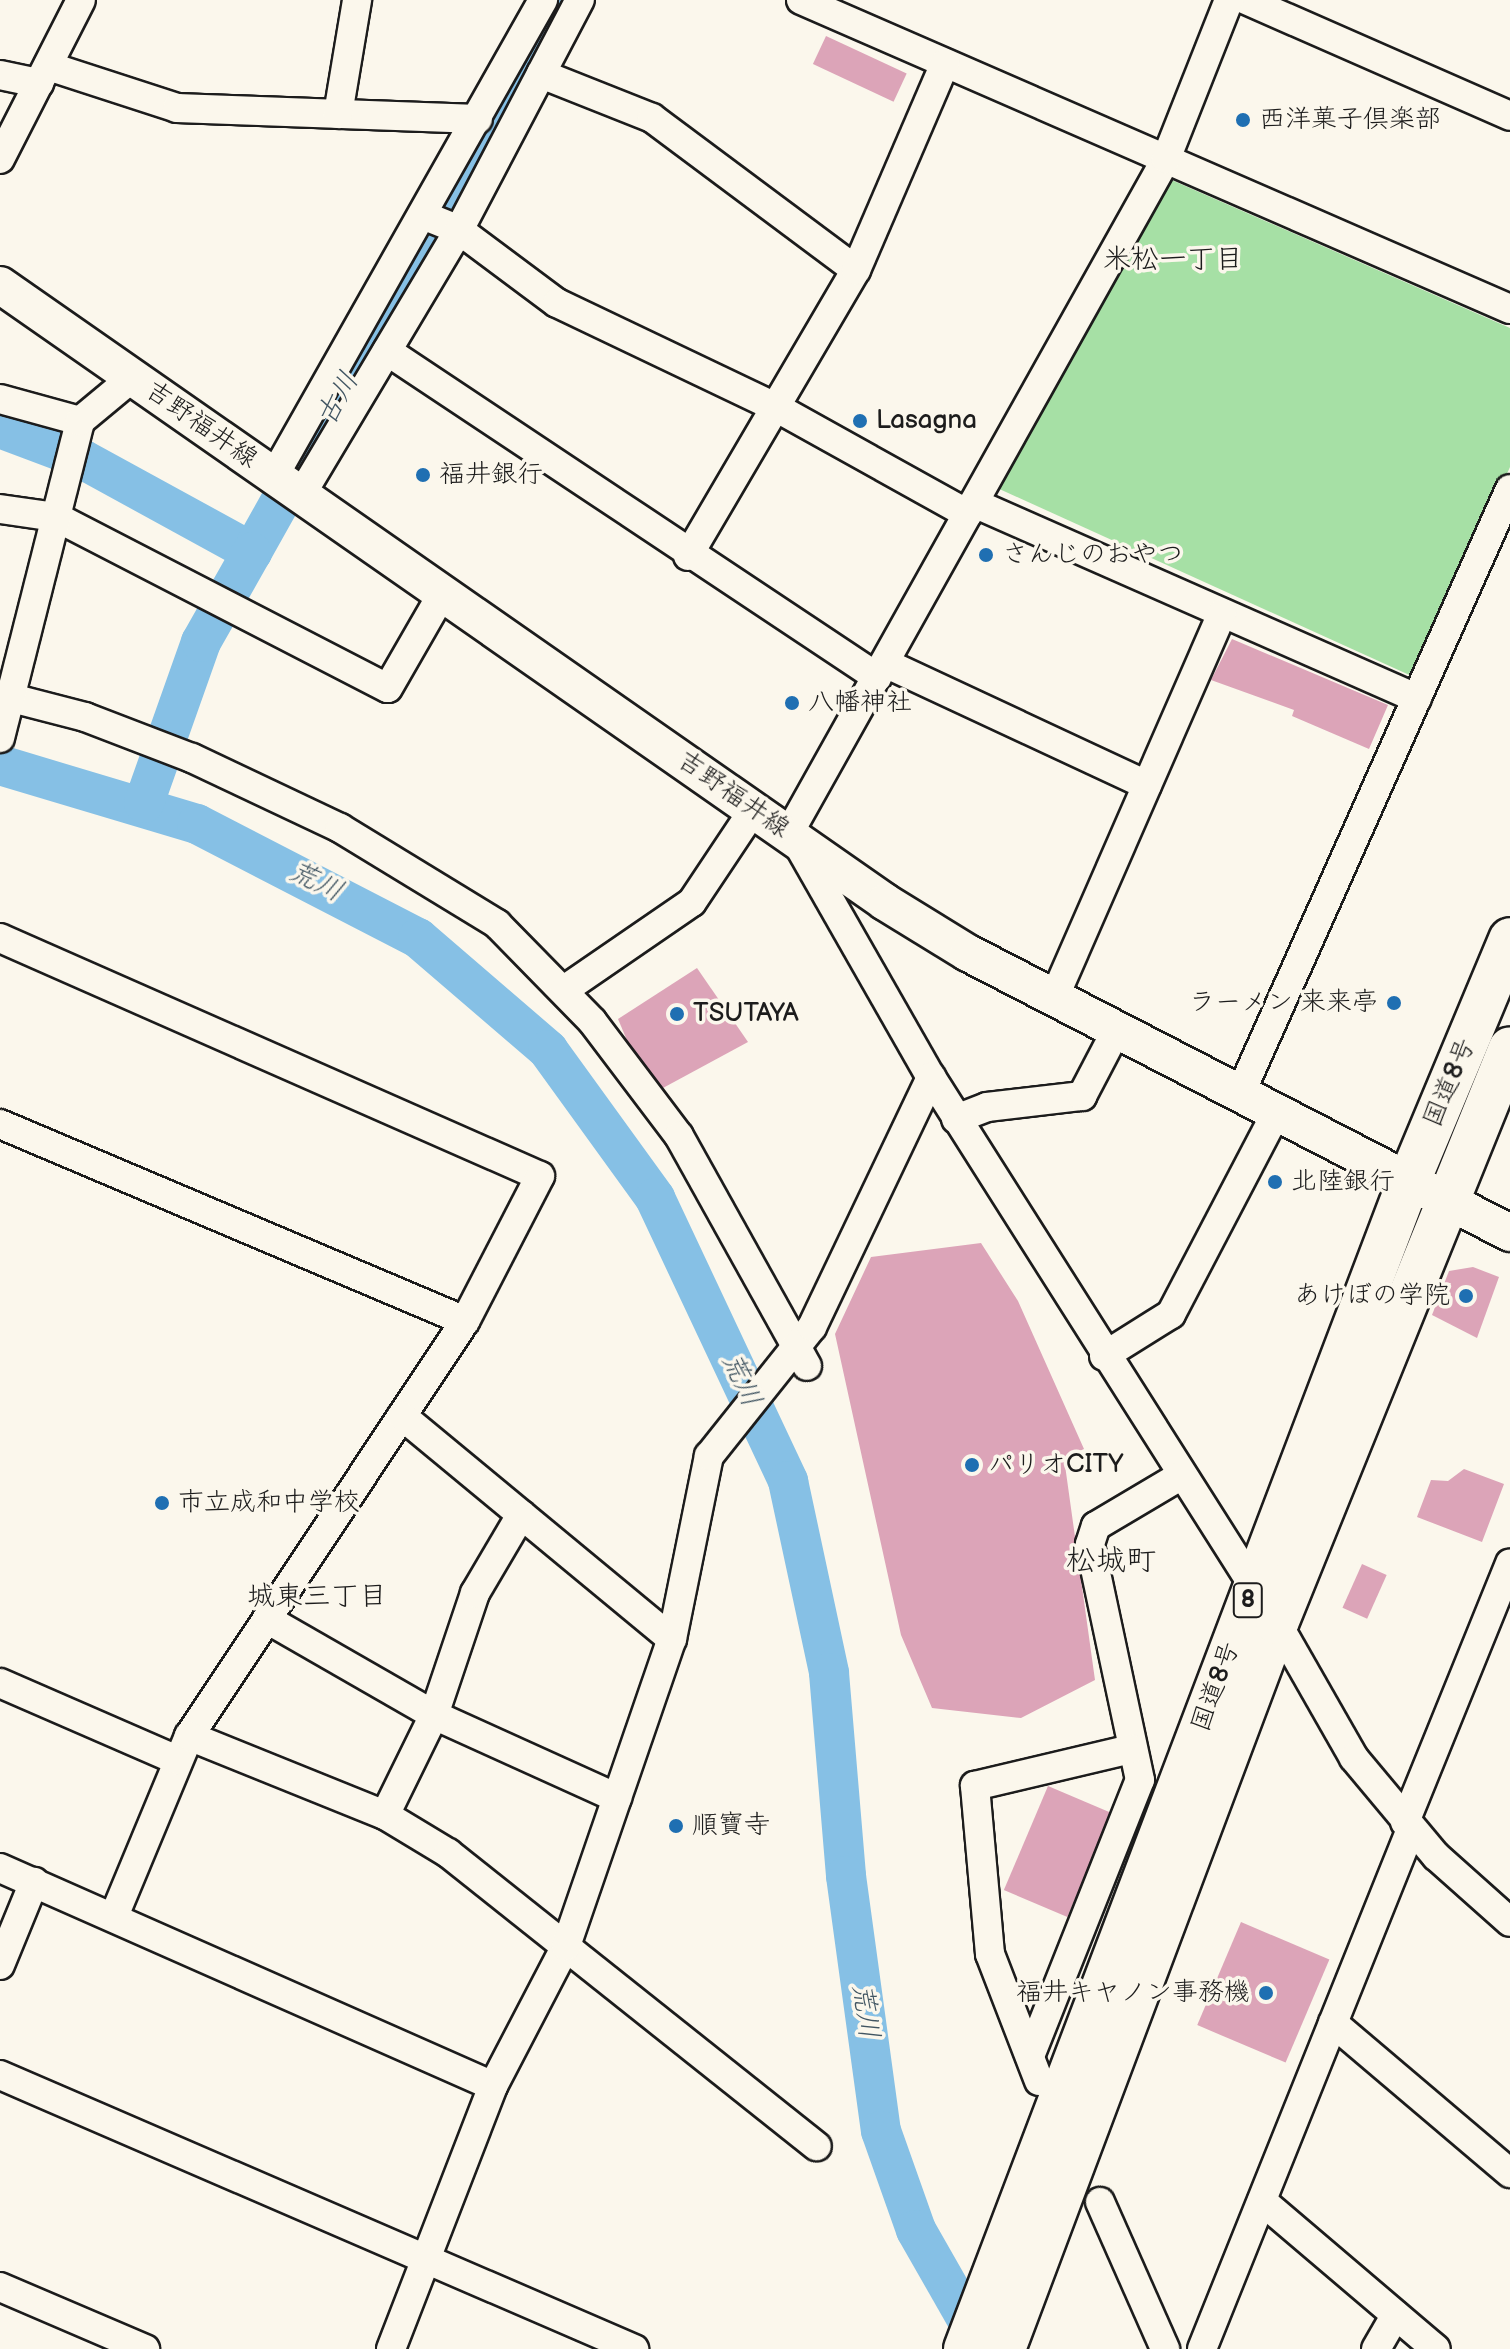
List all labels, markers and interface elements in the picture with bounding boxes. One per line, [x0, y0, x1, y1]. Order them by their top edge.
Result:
place label: 西洋菓子倶楽部 [1259, 104, 1441, 136]
marker: 西洋菓子倶楽部 [1234, 111, 1252, 129]
district label: 米松一丁目 [1103, 243, 1243, 277]
water label: 古川 [310, 366, 366, 432]
street label: 吉野福井線 [139, 375, 263, 475]
place label: Lasagna [876, 405, 977, 437]
marker: Lasagna [851, 412, 869, 430]
place label: 福井銀行 [439, 459, 543, 491]
marker: 福井銀行 [414, 466, 432, 484]
place label: さんじのおやつ [1002, 539, 1184, 571]
marker: さんじのおやつ [977, 546, 995, 564]
place label: 八幡神社 [808, 687, 912, 719]
marker: 八幡神社 [783, 694, 801, 712]
street label: 吉野福井線 [671, 745, 795, 845]
water label: 荒川 [283, 855, 349, 909]
place label: ラーメン 来来亭 [1189, 987, 1378, 1019]
marker: ラーメン 来来亭 [1385, 994, 1403, 1012]
place label: TSUTAYA [693, 998, 799, 1030]
marker: TSUTAYA [668, 1005, 686, 1023]
street label: 国道8号 [1417, 1034, 1483, 1132]
place label: 北陸銀行 [1291, 1166, 1395, 1198]
marker: 北陸銀行 [1266, 1173, 1284, 1191]
place label: あけぼの学院 [1294, 1280, 1450, 1312]
marker: あけぼの学院 [1457, 1287, 1475, 1305]
water label: 荒川 [714, 1348, 768, 1412]
place label: パリオCITY [988, 1449, 1123, 1481]
marker: パリオCITY [963, 1456, 981, 1474]
place label: 市立成和中学校 [178, 1487, 360, 1519]
marker: 市立成和中学校 [153, 1494, 171, 1512]
district label: 松城町 [1066, 1543, 1156, 1579]
district label: 城東三丁目 [247, 1580, 387, 1614]
road number: 8 [1232, 1580, 1264, 1620]
street label: 国道8号 [1185, 1638, 1247, 1736]
place label: 順寶寺 [692, 1810, 770, 1842]
marker: 順寶寺 [667, 1817, 685, 1835]
place label: 福井キヤノン事務機 [1016, 1977, 1250, 2009]
water label: 荒川 [844, 1981, 886, 2041]
marker: 福井キヤノン事務機 [1257, 1984, 1275, 2002]

